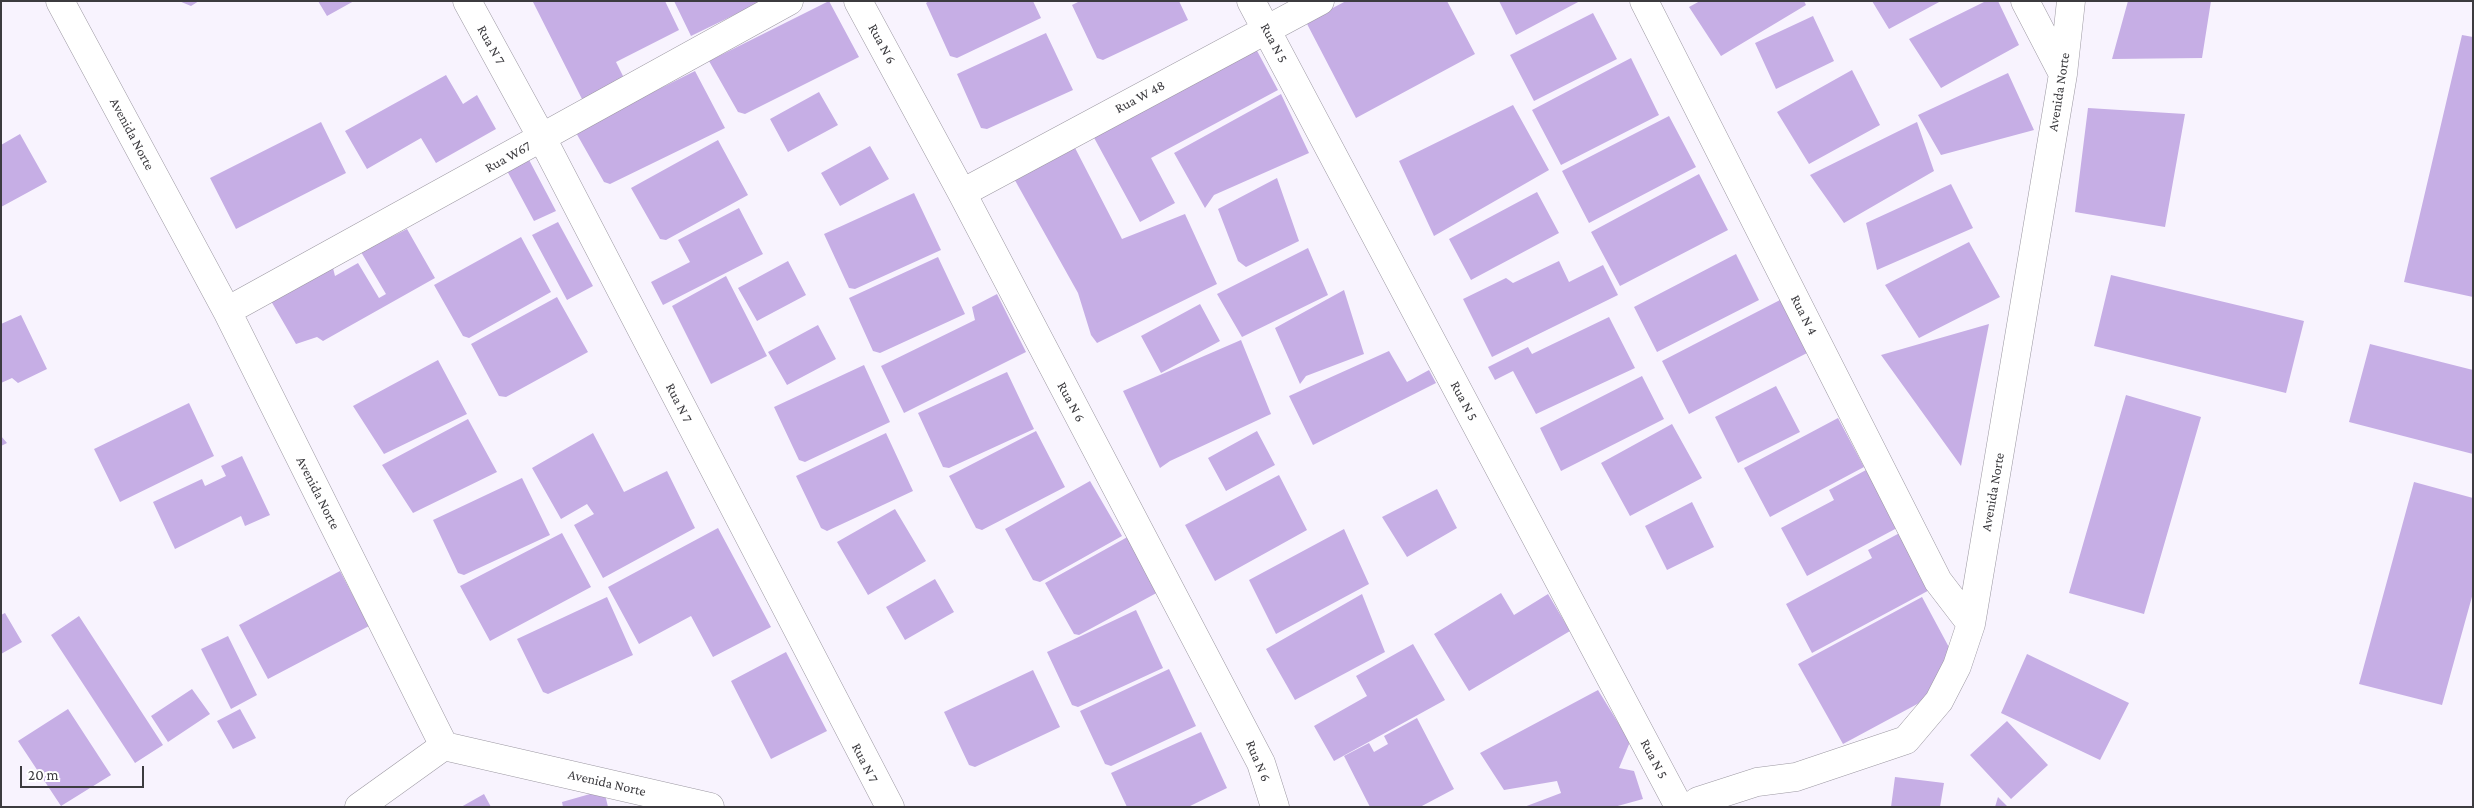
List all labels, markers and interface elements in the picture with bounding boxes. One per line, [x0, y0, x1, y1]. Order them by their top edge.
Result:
street label: Rua N 5 [1257, 20, 1291, 66]
street label: Rua N 6 [864, 21, 900, 67]
street label: Rua N 7 [473, 22, 509, 68]
street label: Avenida Norte [2044, 51, 2074, 133]
street label: Rua W 48 [1112, 77, 1168, 117]
street label: Avenida Norte [106, 95, 158, 173]
street label: Rua W67 [482, 138, 534, 176]
street label: Rua N 4 [1787, 292, 1821, 338]
street label: Rua N 5 [1447, 378, 1481, 424]
street label: Rua N 6 [1053, 379, 1089, 425]
street label: Rua N 7 [662, 380, 696, 426]
street label: Avenida Norte [1978, 451, 2008, 533]
street label: Avenida Norte [292, 454, 344, 532]
street label: Rua N 5 [1637, 736, 1671, 782]
street label: Rua N 6 [1242, 738, 1274, 784]
street label: Rua N 7 [848, 740, 882, 786]
scale bar [22, 756, 146, 788]
street label: Avenida Norte [566, 766, 648, 800]
text: 20 m [28, 767, 59, 783]

